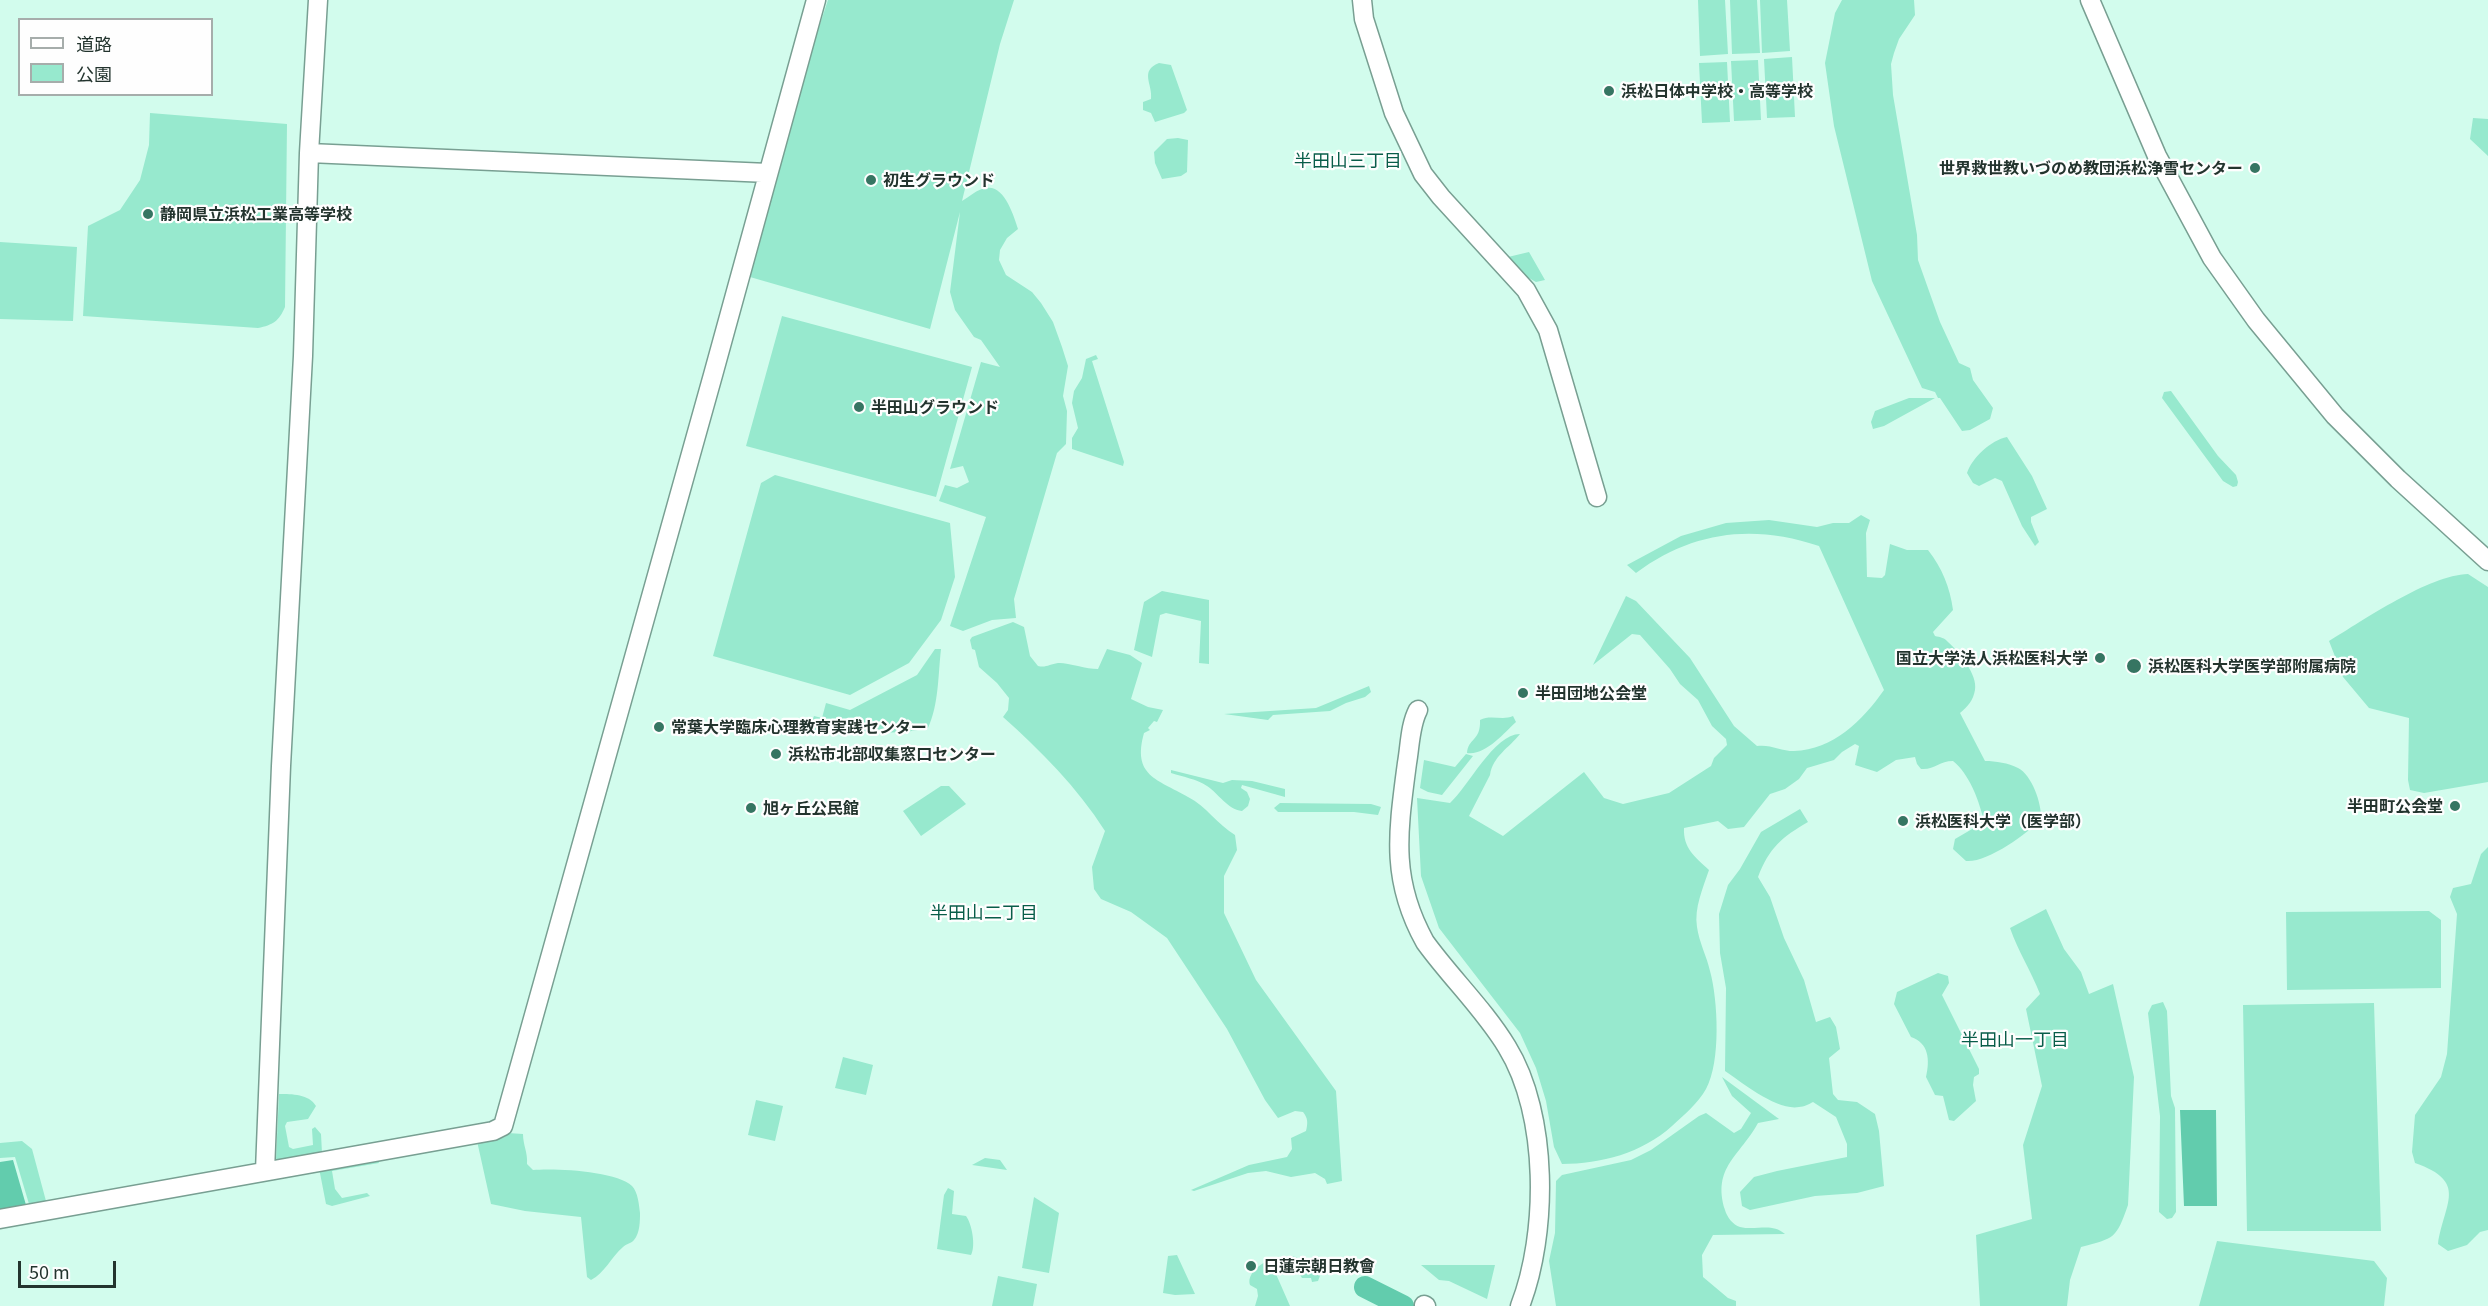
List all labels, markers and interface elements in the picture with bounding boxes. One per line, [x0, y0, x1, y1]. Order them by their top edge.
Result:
legend [18, 18, 213, 96]
text: 道路 [76, 30, 112, 56]
text: 公園 [76, 60, 112, 86]
place label: 浜松日体中学校・高等学校 [1621, 81, 1813, 101]
marker: 浜松日体中学校・高等学校 [1602, 84, 1616, 98]
district label: 半田山三丁目 [1294, 149, 1402, 171]
place label: 世界救世教いづのめ教団浜松浄雪センター [1939, 158, 2243, 178]
marker: 世界救世教いづのめ教団浜松浄雪センター [2248, 161, 2262, 175]
place label: 初生グラウンド [883, 170, 995, 190]
marker: 初生グラウンド [864, 173, 878, 187]
place label: 静岡県立浜松工業高等学校 [160, 204, 352, 224]
marker: 静岡県立浜松工業高等学校 [141, 207, 155, 221]
place label: 半田山グラウンド [871, 397, 999, 417]
marker: 半田山グラウンド [852, 400, 866, 414]
place label: 国立大学法人浜松医科大学 [1896, 648, 2088, 668]
marker: 国立大学法人浜松医科大学 [2093, 651, 2107, 665]
place label: 浜松医科大学医学部附属病院 [2148, 656, 2356, 676]
marker: 浜松医科大学医学部附属病院 [2125, 657, 2143, 675]
place label: 半田団地公会堂 [1535, 683, 1647, 703]
marker: 半田団地公会堂 [1516, 686, 1530, 700]
place label: 常葉大学臨床心理教育実践センター [671, 717, 927, 737]
marker: 常葉大学臨床心理教育実践センター [652, 720, 666, 734]
place label: 浜松市北部収集窓口センター [788, 744, 996, 764]
marker: 浜松市北部収集窓口センター [769, 747, 783, 761]
place label: 半田町公会堂 [2347, 796, 2443, 816]
place label: 旭ヶ丘公民館 [763, 798, 859, 818]
marker: 半田町公会堂 [2448, 799, 2462, 813]
marker: 旭ヶ丘公民館 [744, 801, 758, 815]
place label: 浜松医科大学（医学部） [1915, 811, 2091, 831]
marker: 浜松医科大学（医学部） [1896, 814, 1910, 828]
district label: 半田山二丁目 [930, 901, 1038, 923]
district label: 半田山一丁目 [1961, 1028, 2069, 1050]
scale bar [21, 1249, 118, 1287]
place label: 日蓮宗朝日教會 [1263, 1256, 1375, 1276]
text: 50 m [29, 1258, 70, 1284]
marker: 日蓮宗朝日教會 [1244, 1259, 1258, 1273]

